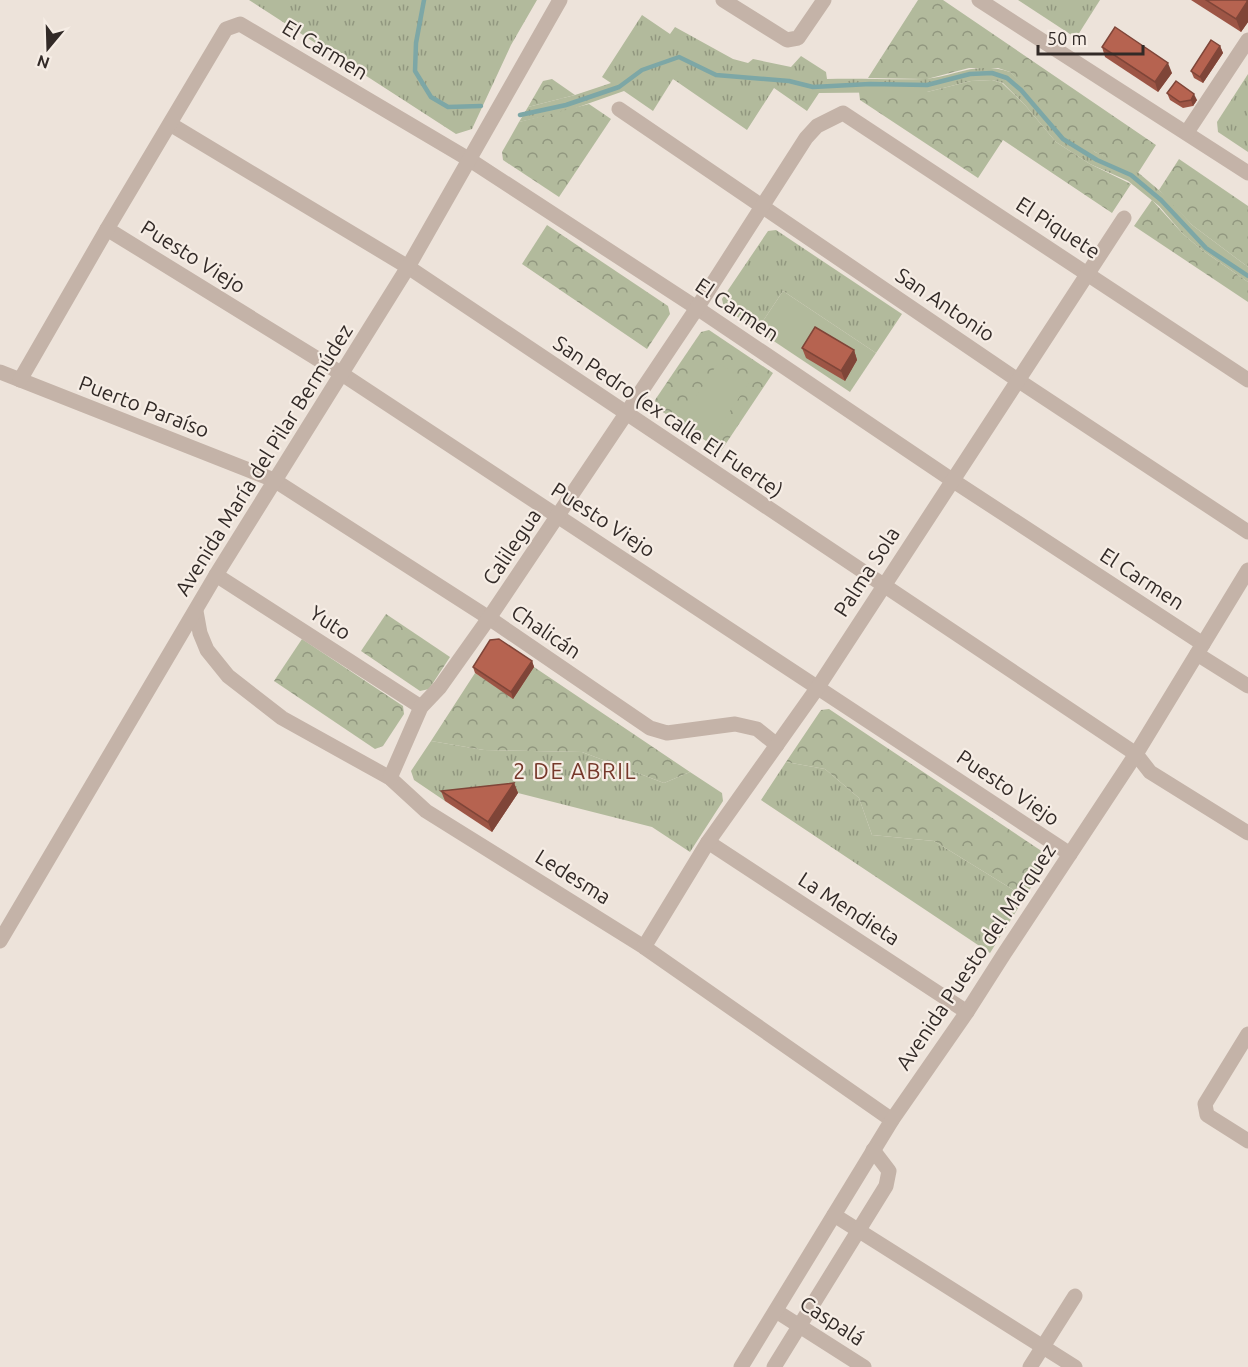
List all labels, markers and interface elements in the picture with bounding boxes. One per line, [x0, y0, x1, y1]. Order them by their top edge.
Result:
street label: El Carmen [278, 14, 373, 84]
north arrow [18, 18, 78, 78]
scale bar [1038, 18, 1143, 56]
text: 50 m [1047, 28, 1087, 48]
text: N [35, 52, 52, 73]
street label: El Piquete [1012, 191, 1105, 263]
street label: Puesto Viejo [137, 215, 250, 298]
street label: San Antonio [892, 262, 1000, 346]
street label: El Carmen [691, 273, 784, 346]
street label: Avenida María del Pilar Bermúdez [169, 319, 357, 600]
street label: San Pedro (ex calle El Fuerte) [549, 330, 788, 502]
street label: Puerto Paraíso [76, 370, 213, 442]
street label: Puesto Viejo [547, 477, 660, 562]
street label: Calilegua [477, 504, 545, 589]
street label: Palma Sola [828, 522, 904, 621]
street label: El Carmen [1096, 542, 1189, 614]
street label: Chalicán [507, 599, 586, 663]
street label: Yuto [305, 600, 356, 644]
street label: Puesto Viejo [953, 744, 1064, 830]
district label: 2 DE ABRIL [513, 758, 637, 783]
street label: Avenida Puesto del Marquez [890, 839, 1060, 1074]
street label: Ledesma [531, 844, 616, 909]
street label: La Mendieta [794, 866, 905, 950]
street label: Caspalá [796, 1290, 869, 1350]

